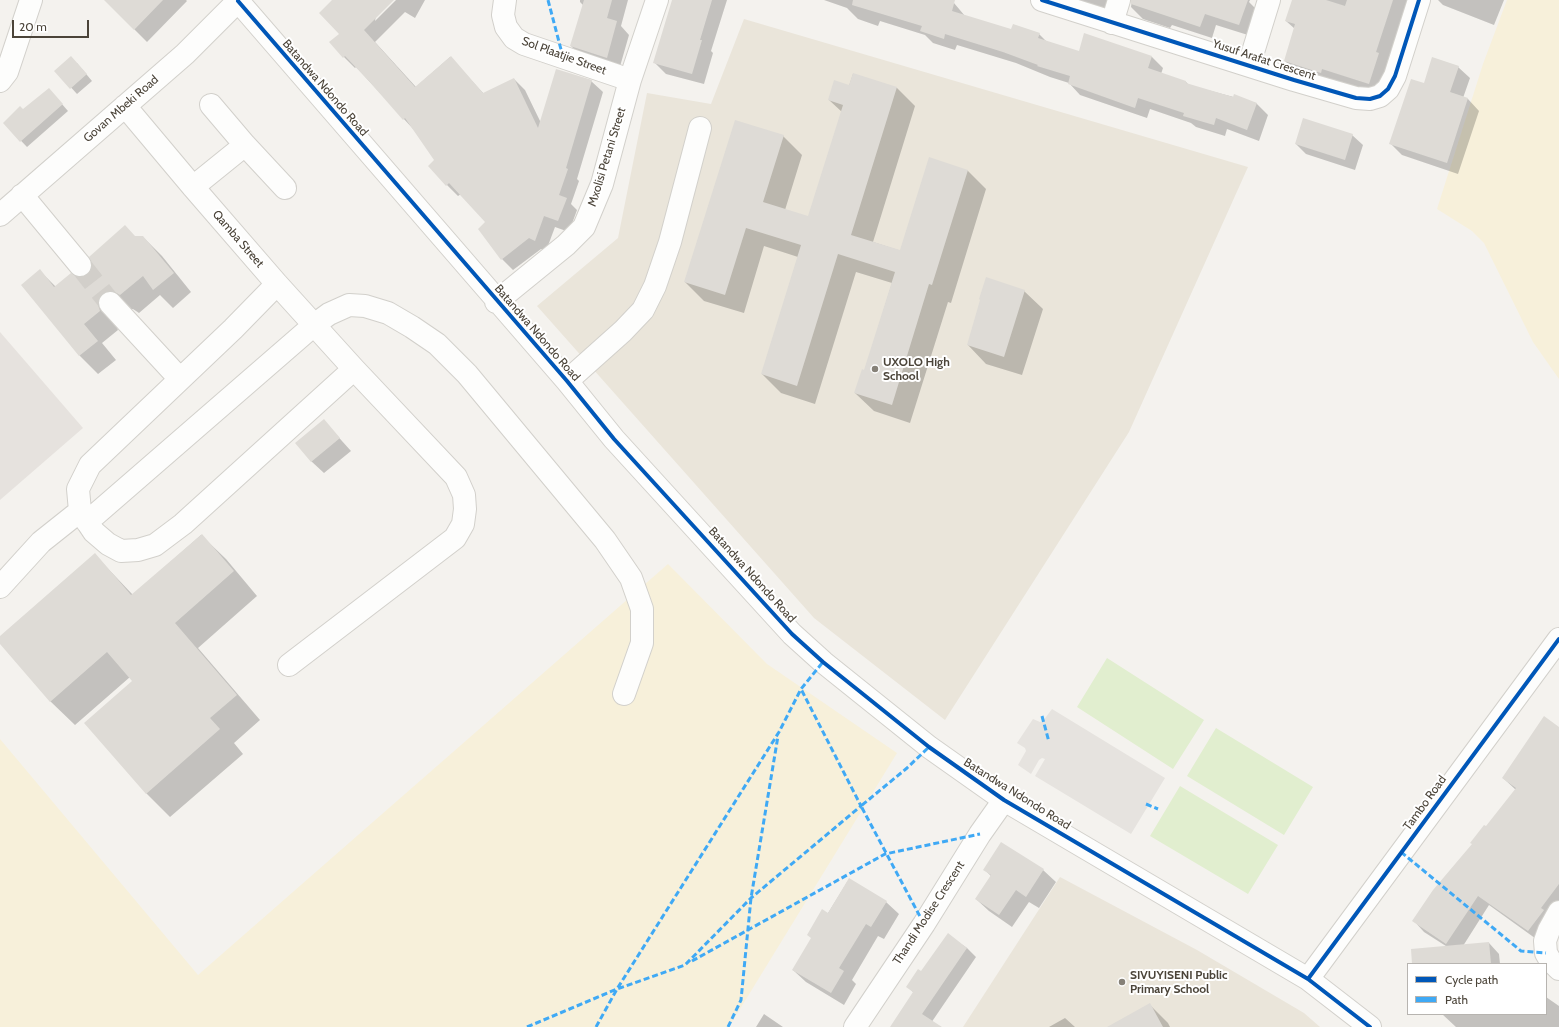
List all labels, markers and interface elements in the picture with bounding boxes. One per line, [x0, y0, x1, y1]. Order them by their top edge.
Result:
scale bar [14, 12, 91, 38]
text: 20 m [19, 19, 47, 34]
street label: Sol Plaatjie Street [520, 34, 608, 78]
street label: Batandwa Ndondo Road [279, 37, 371, 139]
street label: Yusuf Arafat Crescent [1211, 37, 1317, 83]
street label: Govan Mbeki Road [81, 73, 161, 145]
street label: Mxolisi Petani Street [585, 106, 629, 208]
street label: Qamba Street [209, 207, 267, 271]
street label: Batandwa Ndondo Road [491, 282, 583, 384]
place label: UXOLO High School [883, 355, 950, 383]
marker: UXOLO High School [870, 364, 880, 374]
street label: Batandwa Ndondo Road [705, 524, 799, 626]
street label: Batandwa Ndondo Road [961, 755, 1073, 833]
street label: Tambo Road [1400, 773, 1450, 833]
street label: Thandi Modise Crescent [890, 858, 968, 968]
legend [1407, 963, 1547, 1015]
place label: SIVUYISENI Public Primary School [1130, 968, 1227, 996]
text: Cycle path [1445, 972, 1498, 987]
marker: SIVUYISENI Public Primary School [1117, 977, 1127, 987]
text: Path [1445, 992, 1468, 1007]

